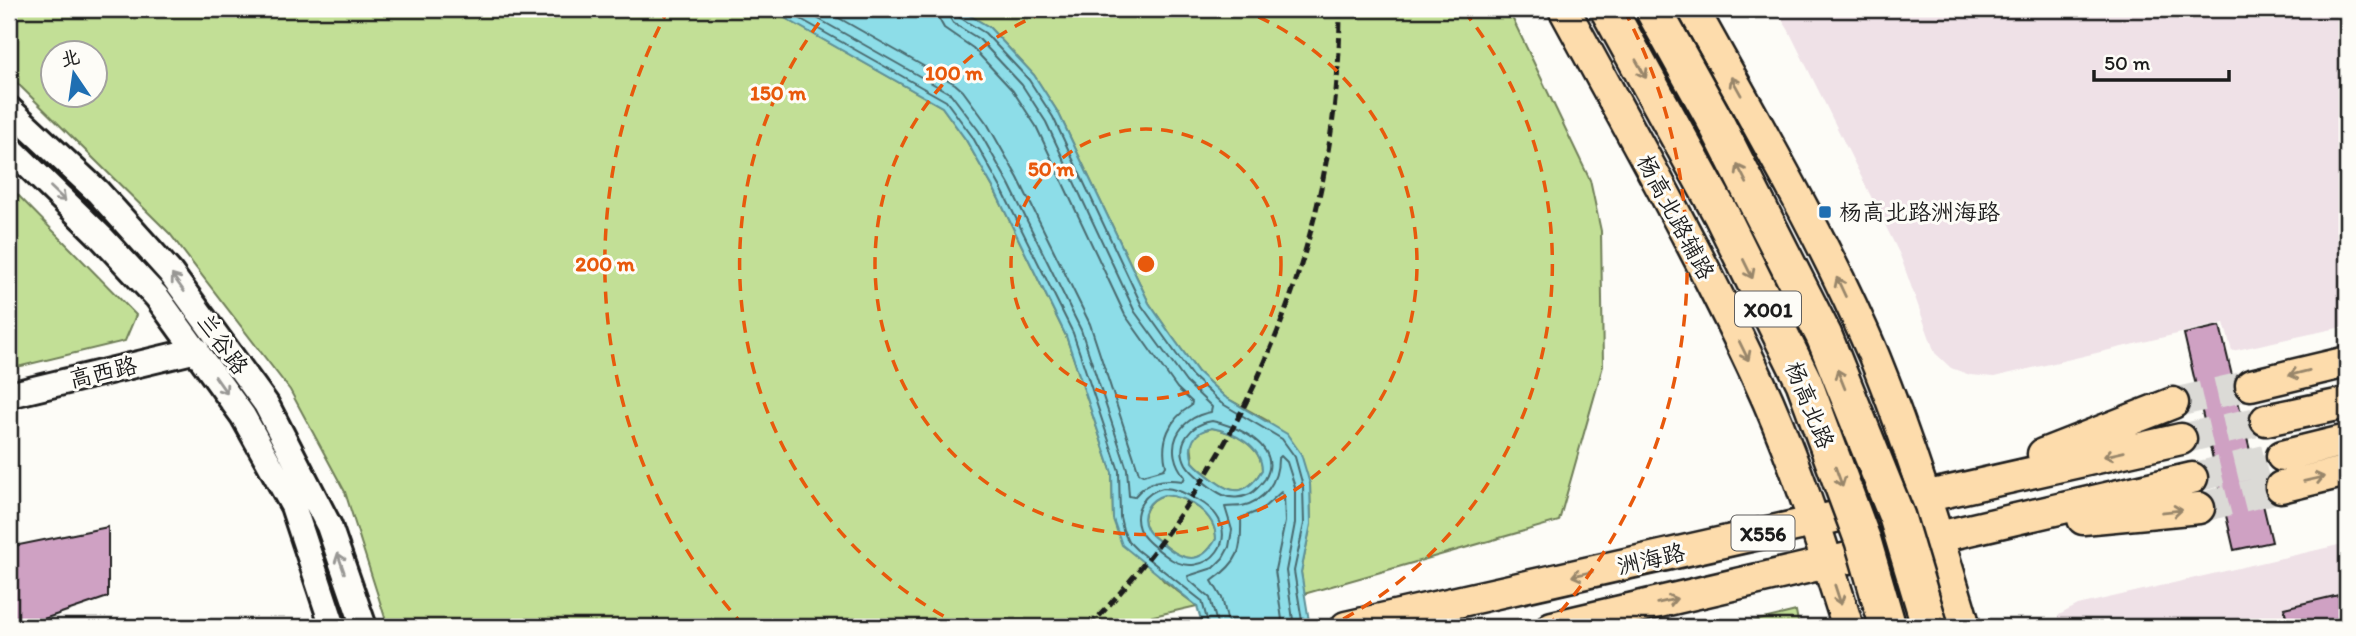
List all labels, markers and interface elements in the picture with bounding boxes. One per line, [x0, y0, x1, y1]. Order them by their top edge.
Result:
north arrow [38, 38, 108, 108]
scale bar [2094, 38, 2228, 82]
text: 北 [58, 45, 82, 71]
text: 50 m [2104, 50, 2151, 75]
one-way arrow [1634, 58, 1648, 78]
text: 100 m [925, 60, 983, 85]
one-way arrow [1728, 76, 1742, 97]
text: 150 m [750, 80, 806, 105]
street label: 杨高北路辅路 [1631, 150, 1721, 284]
text: 50 m [1028, 156, 1075, 181]
one-way arrow [1734, 164, 1748, 185]
one-way arrow [49, 186, 66, 203]
place label: 杨高北路洲海路 [1839, 198, 2000, 226]
marker: 杨高北路洲海路 [1817, 204, 1833, 220]
text: 200 m [575, 251, 635, 276]
centre of rings [1134, 252, 1158, 276]
one-way arrow [1742, 258, 1755, 279]
one-way arrow [171, 274, 185, 293]
one-way arrow [1834, 277, 1847, 299]
road number: X001 [1735, 292, 1801, 326]
street label: 兰谷路 [191, 308, 255, 380]
one-way arrow [1737, 340, 1751, 361]
street label: 高西路 [66, 351, 140, 393]
street label: 杨高北路 [1780, 357, 1840, 453]
one-way arrow [2288, 367, 2311, 380]
one-way arrow [1834, 368, 1847, 390]
one-way arrow [214, 375, 228, 394]
one-way arrow [2103, 447, 2126, 461]
one-way arrow [1834, 466, 1846, 488]
one-way arrow [2302, 472, 2325, 485]
one-way arrow [2160, 504, 2183, 517]
road number: X556 [1732, 516, 1795, 550]
street label: 洲海路 [1614, 538, 1688, 580]
one-way arrow [334, 552, 346, 574]
one-way arrow [1571, 568, 1594, 581]
one-way arrow [1832, 584, 1845, 606]
one-way arrow [1655, 593, 1678, 607]

